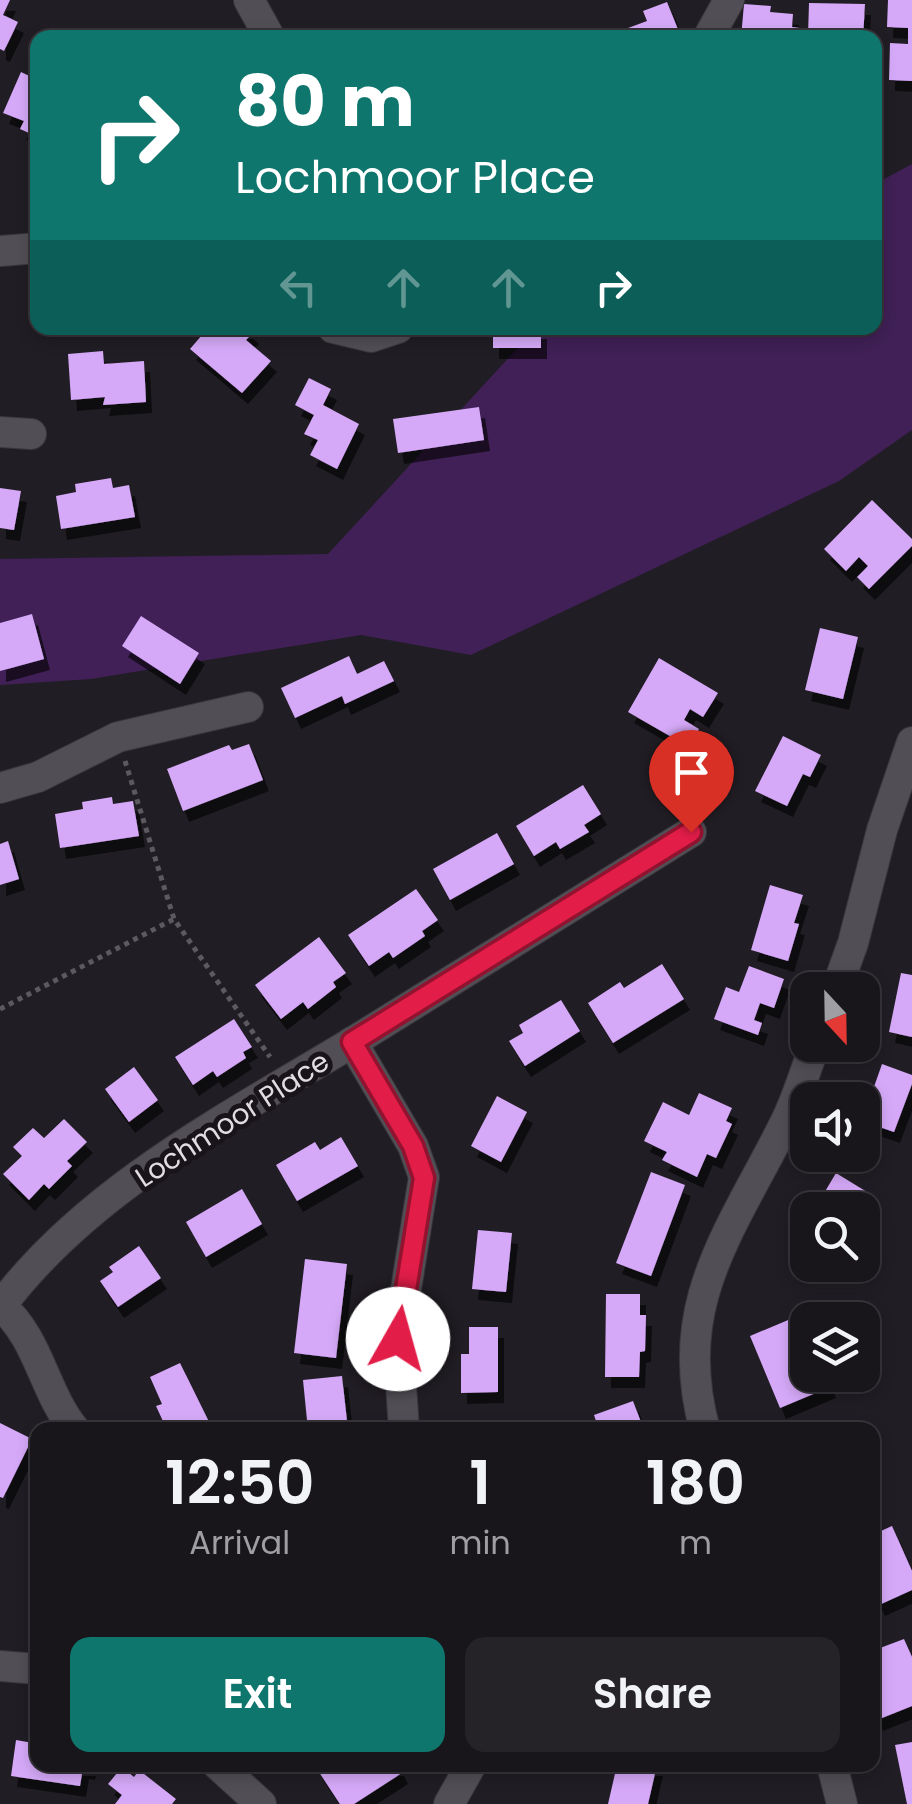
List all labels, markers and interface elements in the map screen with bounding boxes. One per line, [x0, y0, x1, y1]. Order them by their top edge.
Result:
text: 80 m [235, 52, 415, 151]
icon: right [70, 70, 200, 200]
text: Lochmoor Place [235, 146, 595, 209]
icon: left [271, 260, 326, 315]
icon: ahead [376, 260, 431, 315]
icon: ahead [481, 260, 536, 315]
icon: right [586, 260, 641, 315]
pin [649, 730, 734, 833]
icon: arrive [664, 745, 719, 800]
north arrow [790, 972, 880, 1062]
map controls [790, 972, 880, 1392]
street label: Lochmoor Place [128, 1042, 337, 1197]
button: sound [790, 1082, 880, 1172]
button: search [790, 1192, 880, 1282]
position arrow [346, 1287, 450, 1391]
button: layers [790, 1302, 880, 1392]
text: 12:50 [165, 1441, 314, 1525]
text: 1 [469, 1441, 491, 1525]
text: 180 [646, 1441, 745, 1525]
text: Arrival [189, 1520, 290, 1565]
text: min [449, 1520, 511, 1565]
text: m [679, 1520, 712, 1565]
button: Exit [70, 1637, 445, 1752]
button: Share [465, 1637, 840, 1752]

